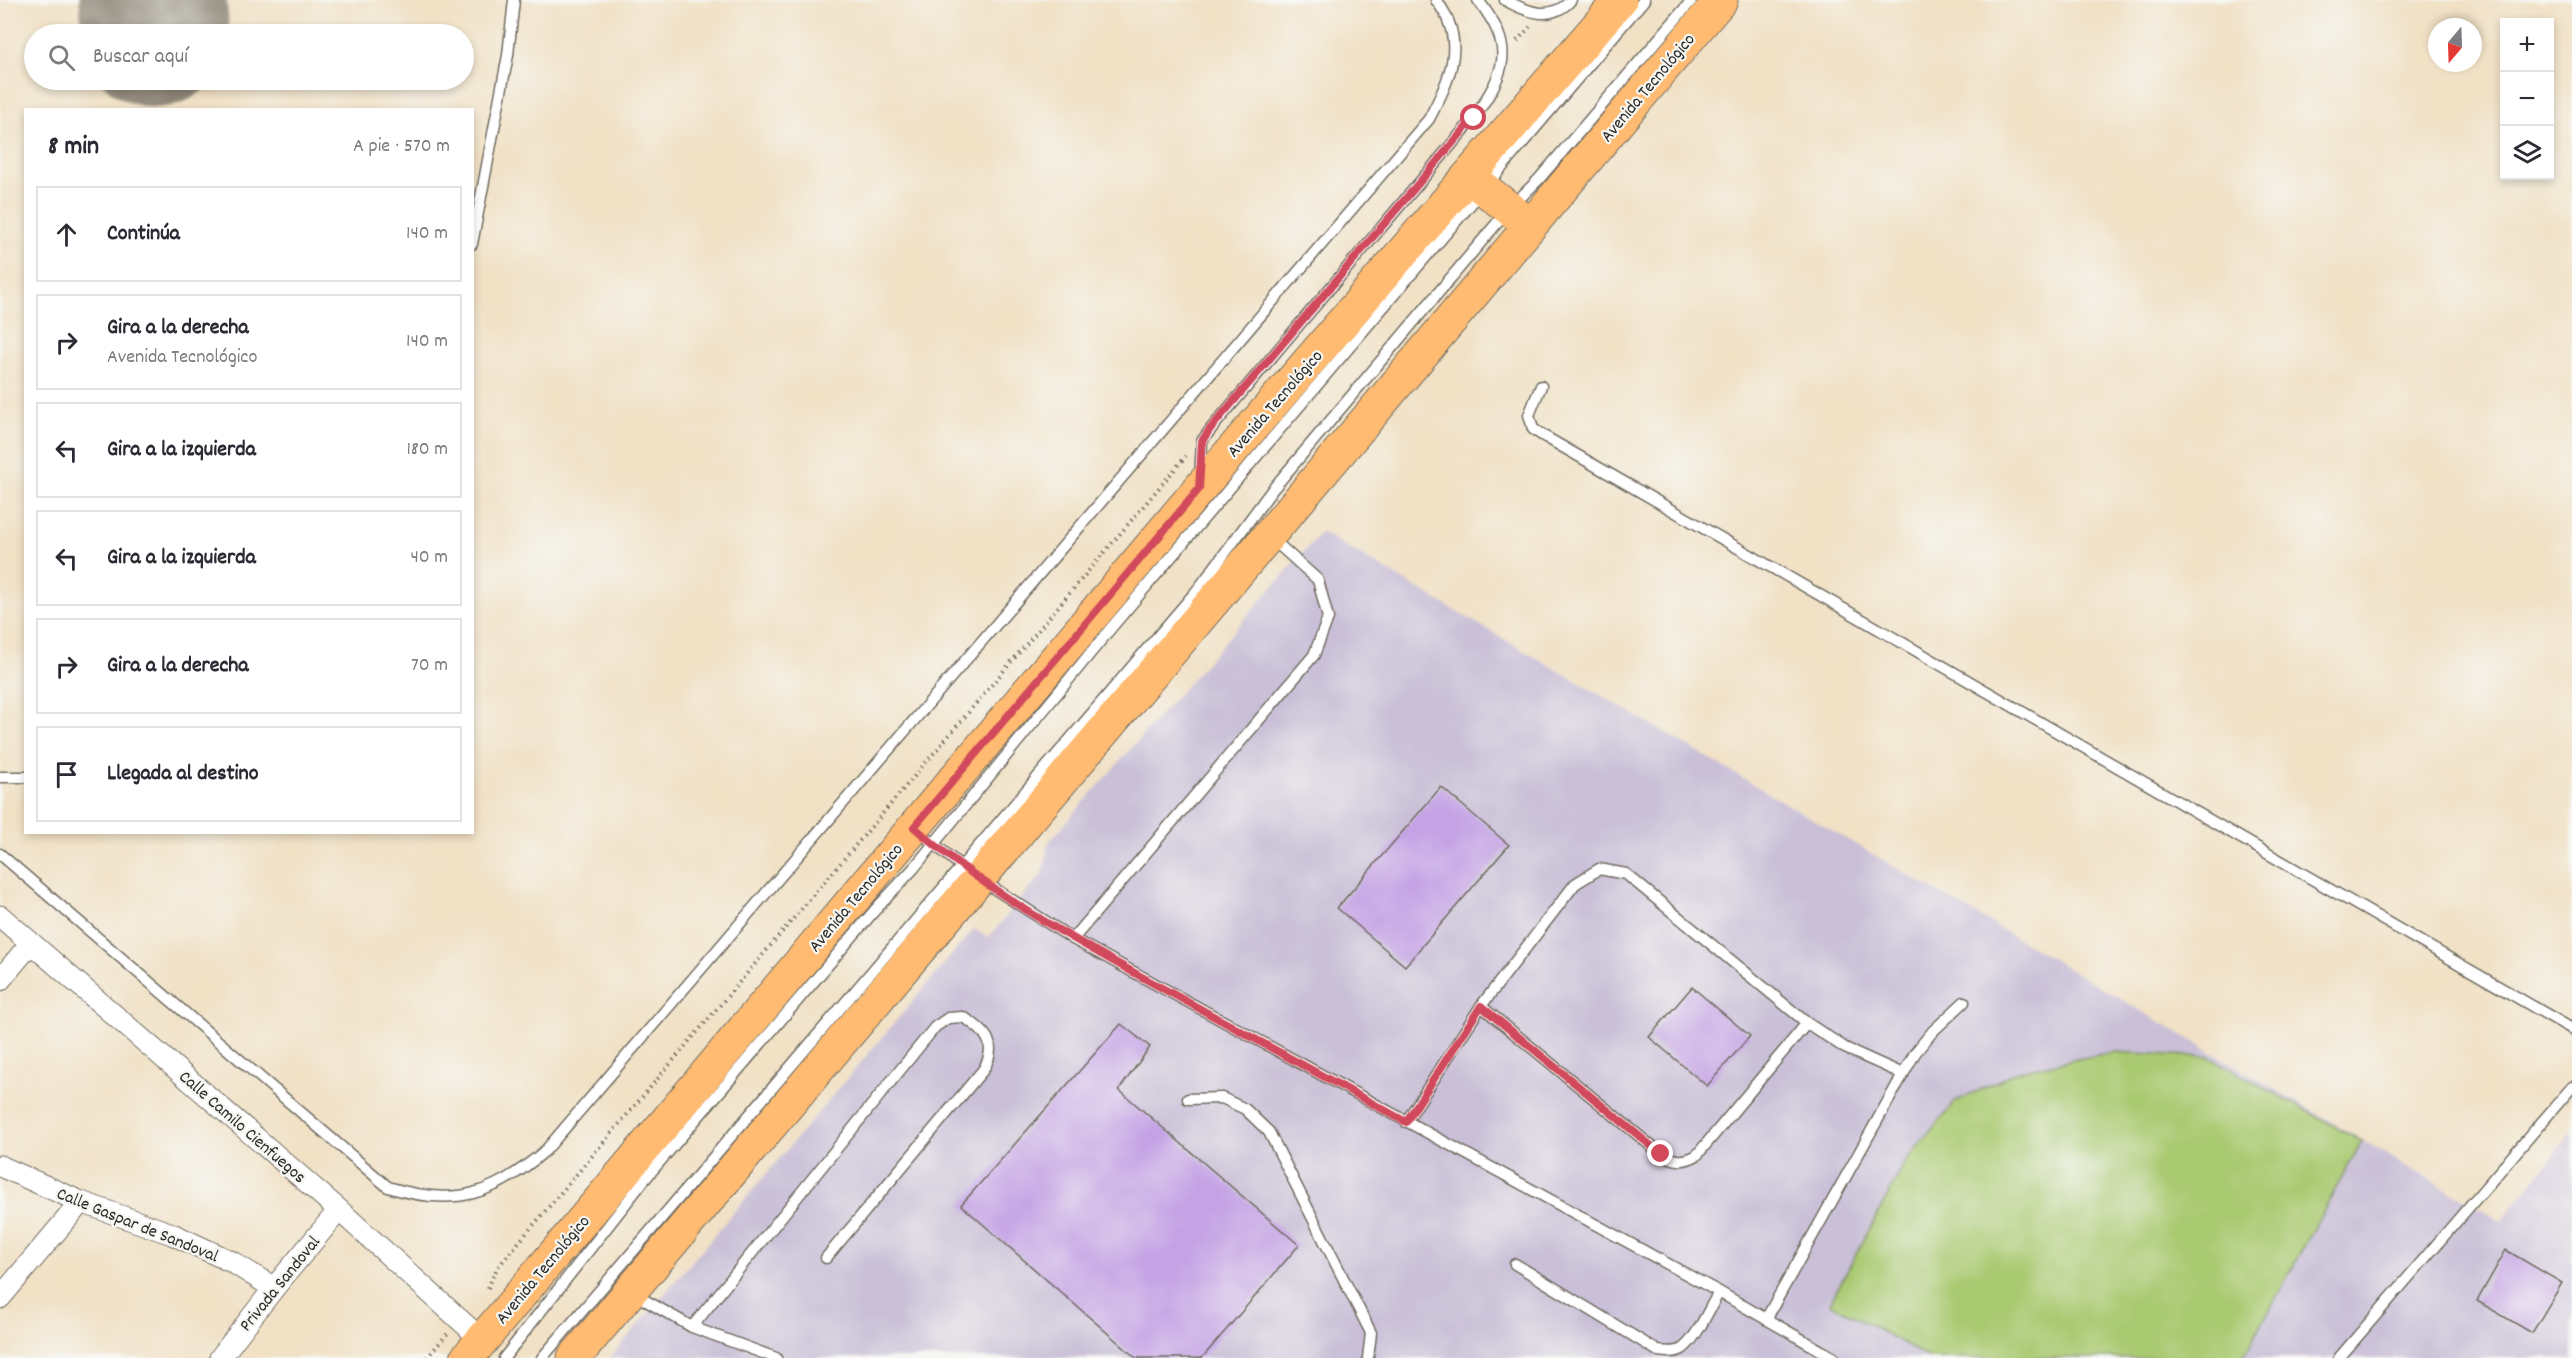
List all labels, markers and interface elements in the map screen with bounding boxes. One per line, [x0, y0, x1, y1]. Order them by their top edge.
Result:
north arrow [2428, 18, 2482, 72]
map controls [2500, 18, 2554, 180]
button: + [2500, 18, 2554, 72]
search box [24, 24, 474, 90]
street label: Avenida Tecnológico [1596, 29, 1702, 148]
icon: search [45, 41, 78, 74]
text: Buscar aquí [93, 42, 188, 73]
button: − [2500, 72, 2554, 126]
route start [1460, 104, 1486, 130]
button: layers [2500, 126, 2554, 180]
text: 8 min [48, 129, 99, 166]
text: A pie · 570 m [353, 133, 450, 161]
icon: ahead [50, 218, 83, 251]
text: Continúa [107, 219, 180, 250]
text: 140 m [406, 220, 448, 248]
text: Gira a la derecha [107, 313, 249, 344]
icon: right [50, 326, 83, 359]
text: 140 m [406, 328, 448, 356]
text: Avenida Tecnológico [107, 344, 257, 372]
street label: Avenida Tecnológico [1222, 345, 1330, 464]
icon: left [50, 434, 83, 467]
text: Gira a la izquierda [107, 435, 256, 466]
text: 180 m [406, 436, 448, 464]
icon: left [50, 542, 83, 575]
text: Gira a la izquierda [107, 543, 256, 574]
text: 40 m [410, 544, 448, 572]
icon: right [50, 650, 83, 683]
text: Gira a la derecha [107, 651, 249, 682]
text: 70 m [411, 652, 448, 680]
icon: arrive [50, 758, 83, 791]
text: Llegada al destino [107, 759, 259, 790]
street label: Avenida Tecnológico [804, 839, 910, 958]
street label: Calle Camilo Cienfuegos [172, 1066, 310, 1190]
route end [1647, 1140, 1673, 1166]
street label: Calle Gaspar de Sandoval [52, 1182, 222, 1270]
street label: Avenida Tecnológico [491, 1211, 597, 1330]
street label: Privada Sandoval [235, 1231, 328, 1338]

